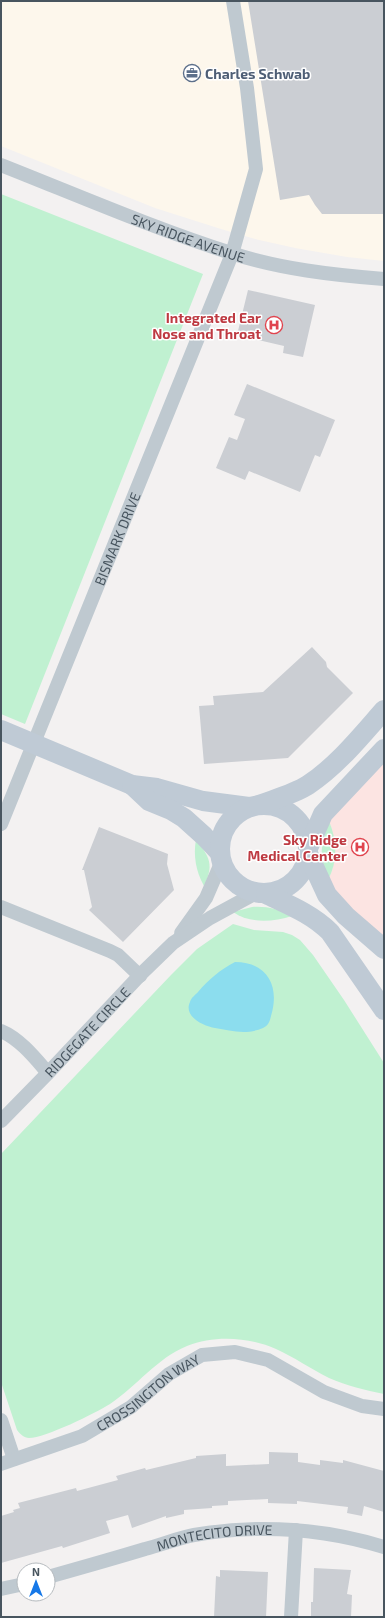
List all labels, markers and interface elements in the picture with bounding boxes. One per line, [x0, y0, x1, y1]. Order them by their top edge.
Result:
office icon: Charles Schwab [182, 63, 202, 83]
place label: Charles Schwab [205, 65, 310, 82]
street label: SKY RIDGE AVENUE [129, 210, 247, 265]
place label: Integrated Ear Nose and Throat [152, 309, 261, 342]
hospital icon: Integrated Ear Nose and Throat [264, 315, 284, 335]
street label: BISMARK DRIVE [90, 489, 143, 588]
place label: Sky Ridge Medical Center [248, 831, 347, 864]
hospital icon: Sky Ridge Medical Center [350, 837, 370, 857]
street label: RIDGEGATE CIRCLE [41, 983, 133, 1080]
street label: CROSSINGTON WAY [93, 1350, 202, 1434]
street label: MONTECITO DRIVE [154, 1520, 273, 1554]
north arrow [16, 1562, 56, 1602]
text: N [32, 1565, 40, 1578]

